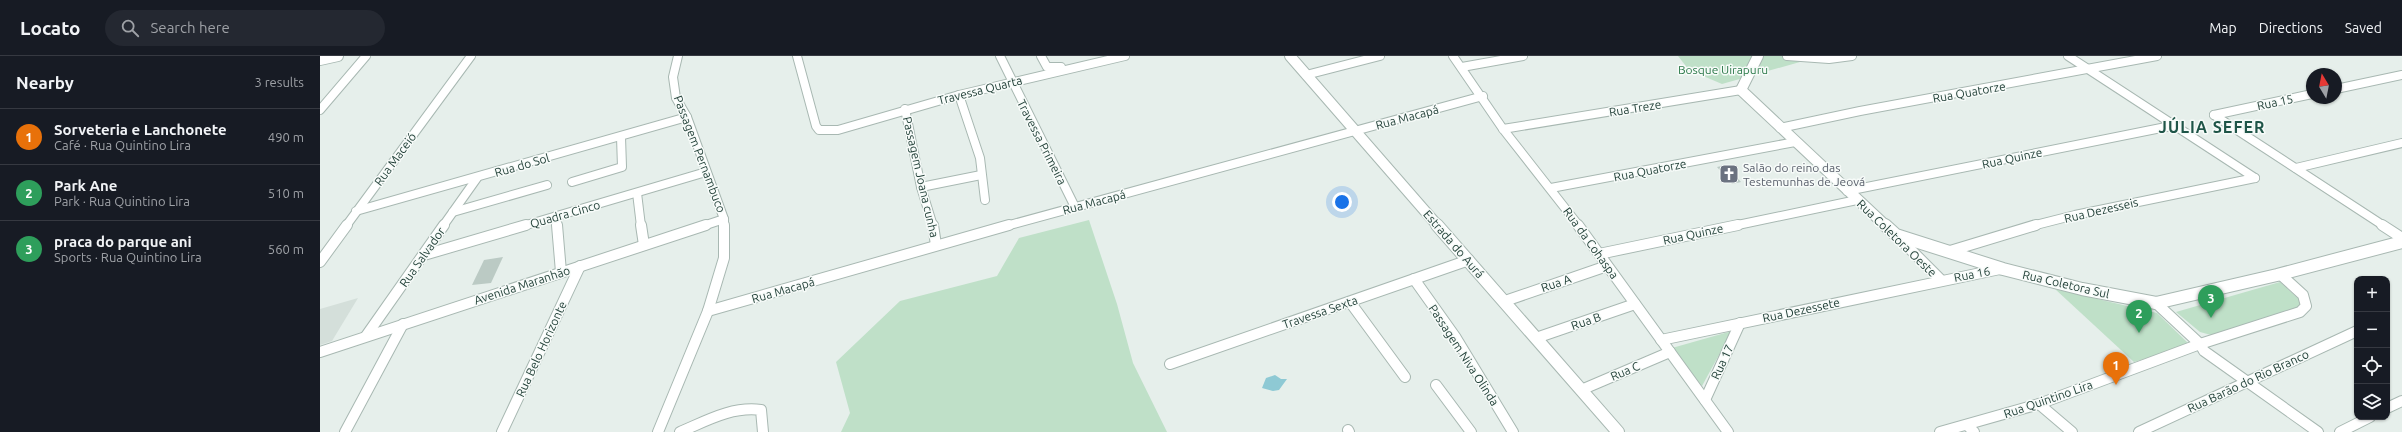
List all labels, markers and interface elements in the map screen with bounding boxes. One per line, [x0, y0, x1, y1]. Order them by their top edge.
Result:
search box [105, 10, 385, 46]
text: Locato [20, 17, 81, 39]
icon: search [119, 17, 141, 39]
text: Search here [151, 19, 230, 36]
text: Map [2209, 20, 2237, 36]
text: Directions [2259, 20, 2323, 36]
text: Saved [2345, 20, 2382, 36]
park label: Bosque Uirapuru [1678, 63, 1768, 76]
north arrow [2306, 68, 2342, 104]
text: Nearby [16, 73, 74, 92]
street label: Travessa Quarta [936, 73, 1024, 107]
text: 3 results [254, 75, 304, 89]
street label: Rua Quatorze [1931, 79, 2007, 105]
street label: Rua 15 [2256, 92, 2294, 112]
street label: Passagem Pernambuco [672, 94, 728, 214]
street label: Travessa Primeira [1015, 97, 1069, 187]
street label: Rua Treze [1608, 97, 1662, 119]
street label: Rua Macapá [1374, 102, 1440, 132]
street label: Passagem Joana cunha [901, 115, 941, 239]
district label: JÚLIA SEFER [2159, 116, 2265, 136]
text: Sorveteria e Lanchonete [54, 121, 227, 138]
text: 1 [25, 130, 33, 144]
text: 490 m [268, 130, 304, 144]
street label: Rua Maceió [372, 130, 418, 188]
text: Café · Rua Quintino Lira [54, 138, 191, 152]
street label: Rua Quinze [1981, 145, 2043, 171]
street label: Rua do Sol [493, 151, 551, 179]
street label: Rua Quatorze [1612, 157, 1688, 183]
place label: Salão do reino das Testemunhas de Jeová [1743, 161, 1865, 188]
church icon: Salão do reino das Testemunhas de Jeová [1718, 163, 1740, 185]
text: Park Ane [54, 177, 117, 194]
text: 2 [25, 186, 33, 200]
text: 510 m [268, 186, 304, 200]
street label: Rua Macapá [1061, 187, 1127, 217]
your location [1332, 192, 1352, 212]
text: Park · Rua Quintino Lira [54, 194, 190, 208]
street label: Rua Dezesseis [2063, 195, 2139, 225]
street label: Rua Coletora Oeste [1855, 197, 1939, 279]
street label: Quadra Cinco [528, 198, 602, 230]
street label: Rua da Cohaspa [1561, 205, 1621, 281]
street label: Estrada do Aurá [1421, 207, 1487, 281]
street label: Rua Quinze [1662, 221, 1724, 247]
street label: Rua Salvador [397, 224, 447, 289]
text: praca do parque ani [54, 233, 192, 250]
text: 3 [25, 242, 33, 256]
text: 560 m [268, 242, 304, 256]
text: Sports · Rua Quintino Lira [54, 250, 202, 264]
street label: Avenida Maranhão [472, 263, 572, 307]
street label: Rua 16 [1953, 264, 1992, 284]
street label: Rua Coletora Sul [2021, 268, 2111, 300]
street label: Rua A [1539, 272, 1573, 294]
street label: Rua Macapá [750, 275, 816, 305]
map controls [2354, 276, 2390, 420]
button: + [2354, 276, 2390, 312]
pin: 3 [2198, 285, 2224, 318]
street label: Travessa Sexta [1281, 293, 1359, 331]
street label: Rua Dezessete [1761, 295, 1841, 325]
street label: Rua Belo Horizonte [513, 299, 569, 399]
pin: 2 [2126, 300, 2152, 333]
street label: Passagem Niva Olinda [1426, 302, 1502, 408]
street label: Rua B [1569, 310, 1603, 332]
button: − [2354, 312, 2390, 348]
street label: Rua 17 [1708, 343, 1736, 381]
street label: Rua Barão do Rio Branco [2185, 347, 2311, 415]
button: locate [2354, 348, 2390, 384]
pin: 1 [2103, 352, 2129, 385]
street label: Rua C [1608, 359, 1642, 383]
street label: Rua Quintino Lira [2002, 378, 2094, 420]
button: layers [2354, 384, 2390, 420]

